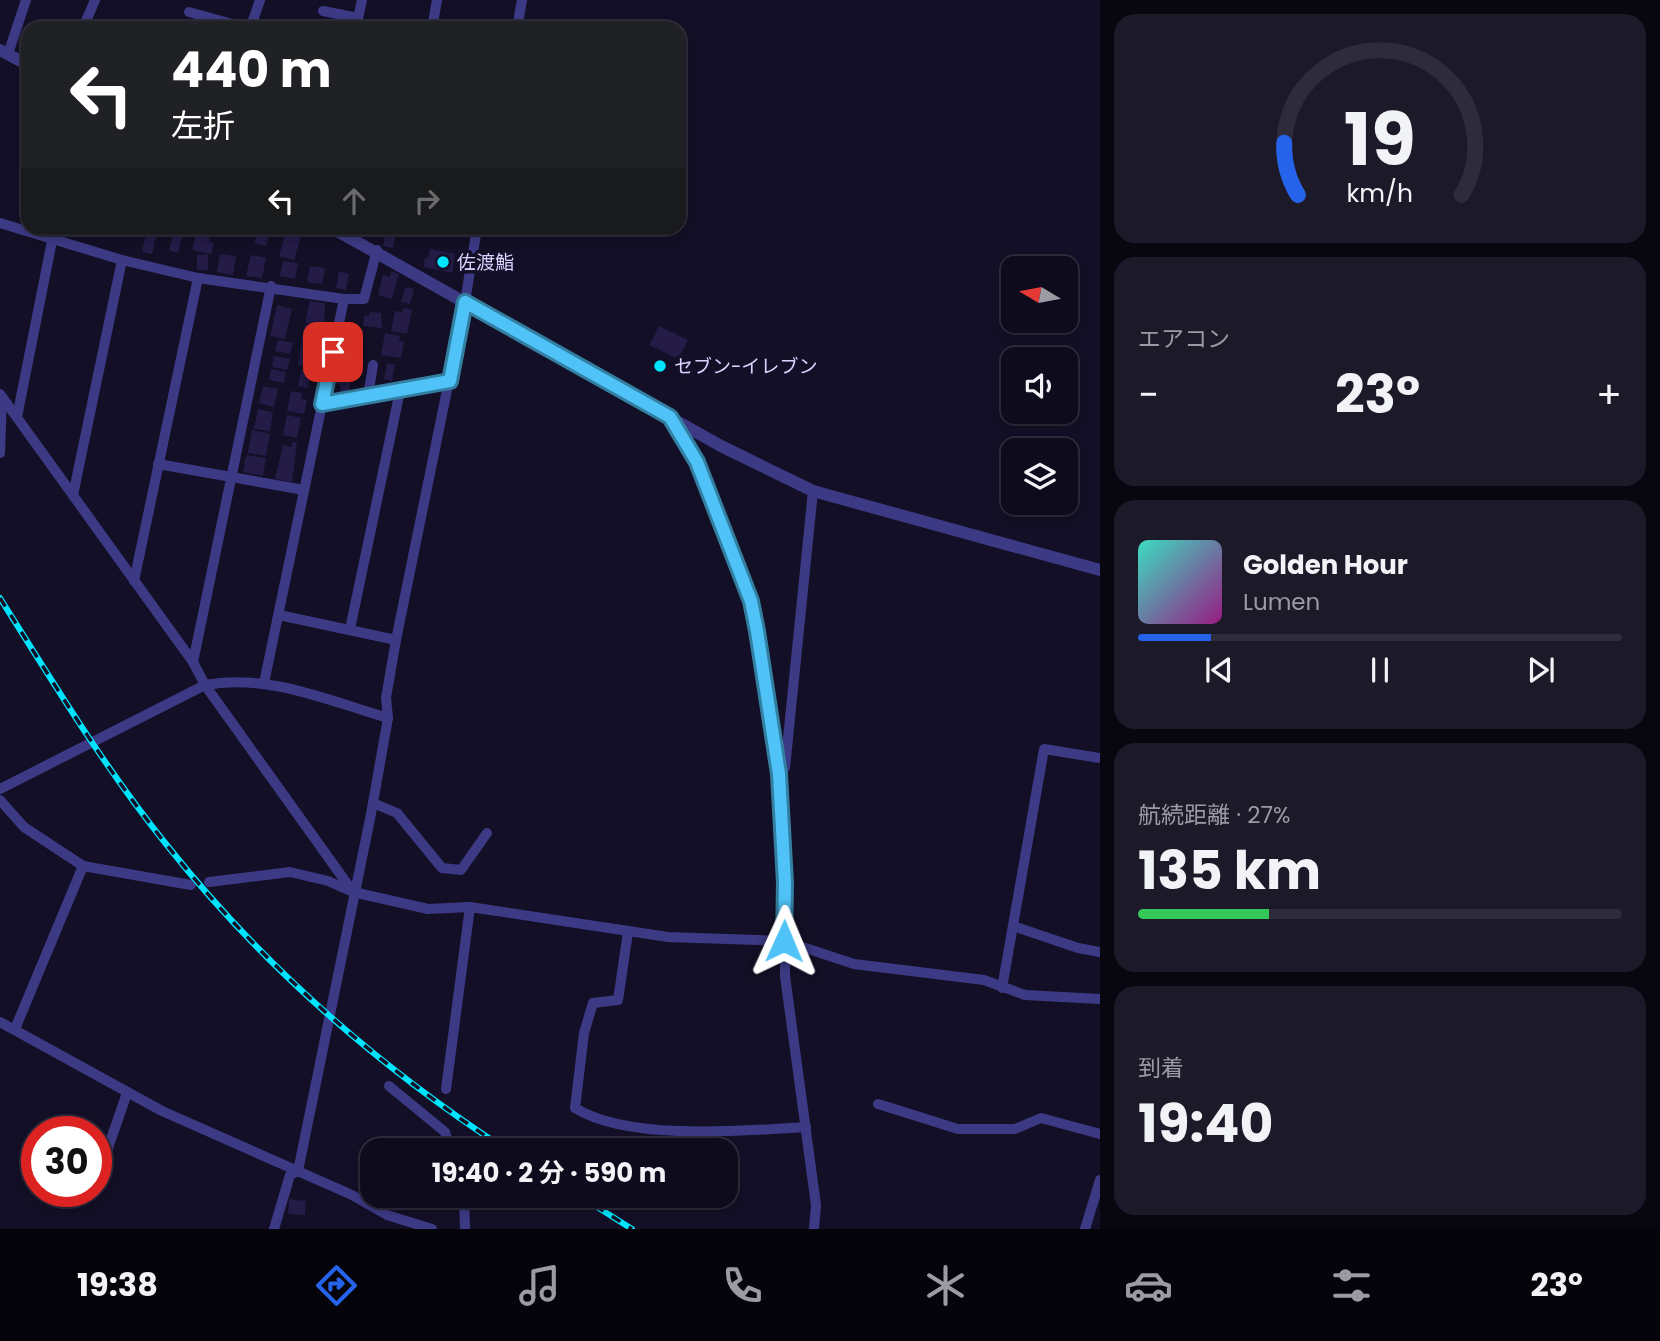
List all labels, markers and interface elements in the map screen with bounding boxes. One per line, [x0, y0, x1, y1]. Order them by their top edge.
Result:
text: 440 m [171, 36, 332, 104]
icon: left [56, 49, 147, 140]
text: 19 [1344, 89, 1416, 190]
text: 左折 [171, 103, 235, 148]
text: km/h [1347, 175, 1413, 210]
icon: left [262, 182, 300, 220]
icon: ahead [335, 182, 373, 220]
icon: right [408, 182, 446, 220]
place label: 佐渡鮨 [457, 249, 514, 276]
marker: 佐渡鮨 [435, 254, 451, 270]
north arrow [1001, 256, 1078, 332]
map controls [1001, 256, 1078, 515]
pin [303, 322, 363, 382]
text: エアコン [1138, 323, 1230, 355]
icon: arrive [314, 333, 352, 371]
button: sound [1001, 347, 1078, 424]
place label: セブン-イレブン [674, 353, 817, 380]
marker: セブン-イレブン [652, 358, 668, 374]
text: 23° [1335, 358, 1420, 431]
text: − [1138, 368, 1159, 421]
text: + [1596, 368, 1622, 421]
button: layers [1001, 438, 1078, 515]
text: Golden Hour [1243, 547, 1408, 583]
text: Lumen [1243, 586, 1320, 618]
icon: previous [1200, 651, 1238, 689]
icon: pause [1361, 651, 1399, 689]
icon: next [1522, 651, 1560, 689]
text: 航続距離 · 27% [1138, 799, 1290, 831]
text: 135 km [1138, 834, 1321, 907]
position arrow [747, 904, 821, 978]
text: 到着 [1138, 1052, 1184, 1084]
text: 19:40 [1138, 1087, 1273, 1160]
speed limit sign: 30 [21, 1116, 112, 1207]
text: 19:40 · 2 分 · 590 m [432, 1155, 666, 1191]
icon: directions [312, 1261, 361, 1310]
icon: music [515, 1261, 564, 1310]
icon: phone [718, 1261, 767, 1310]
icon: climate [921, 1261, 970, 1310]
icon: car [1124, 1261, 1173, 1310]
icon: filters [1327, 1261, 1376, 1310]
text: 19:38 [77, 1262, 158, 1307]
text: 23° [1530, 1262, 1583, 1307]

